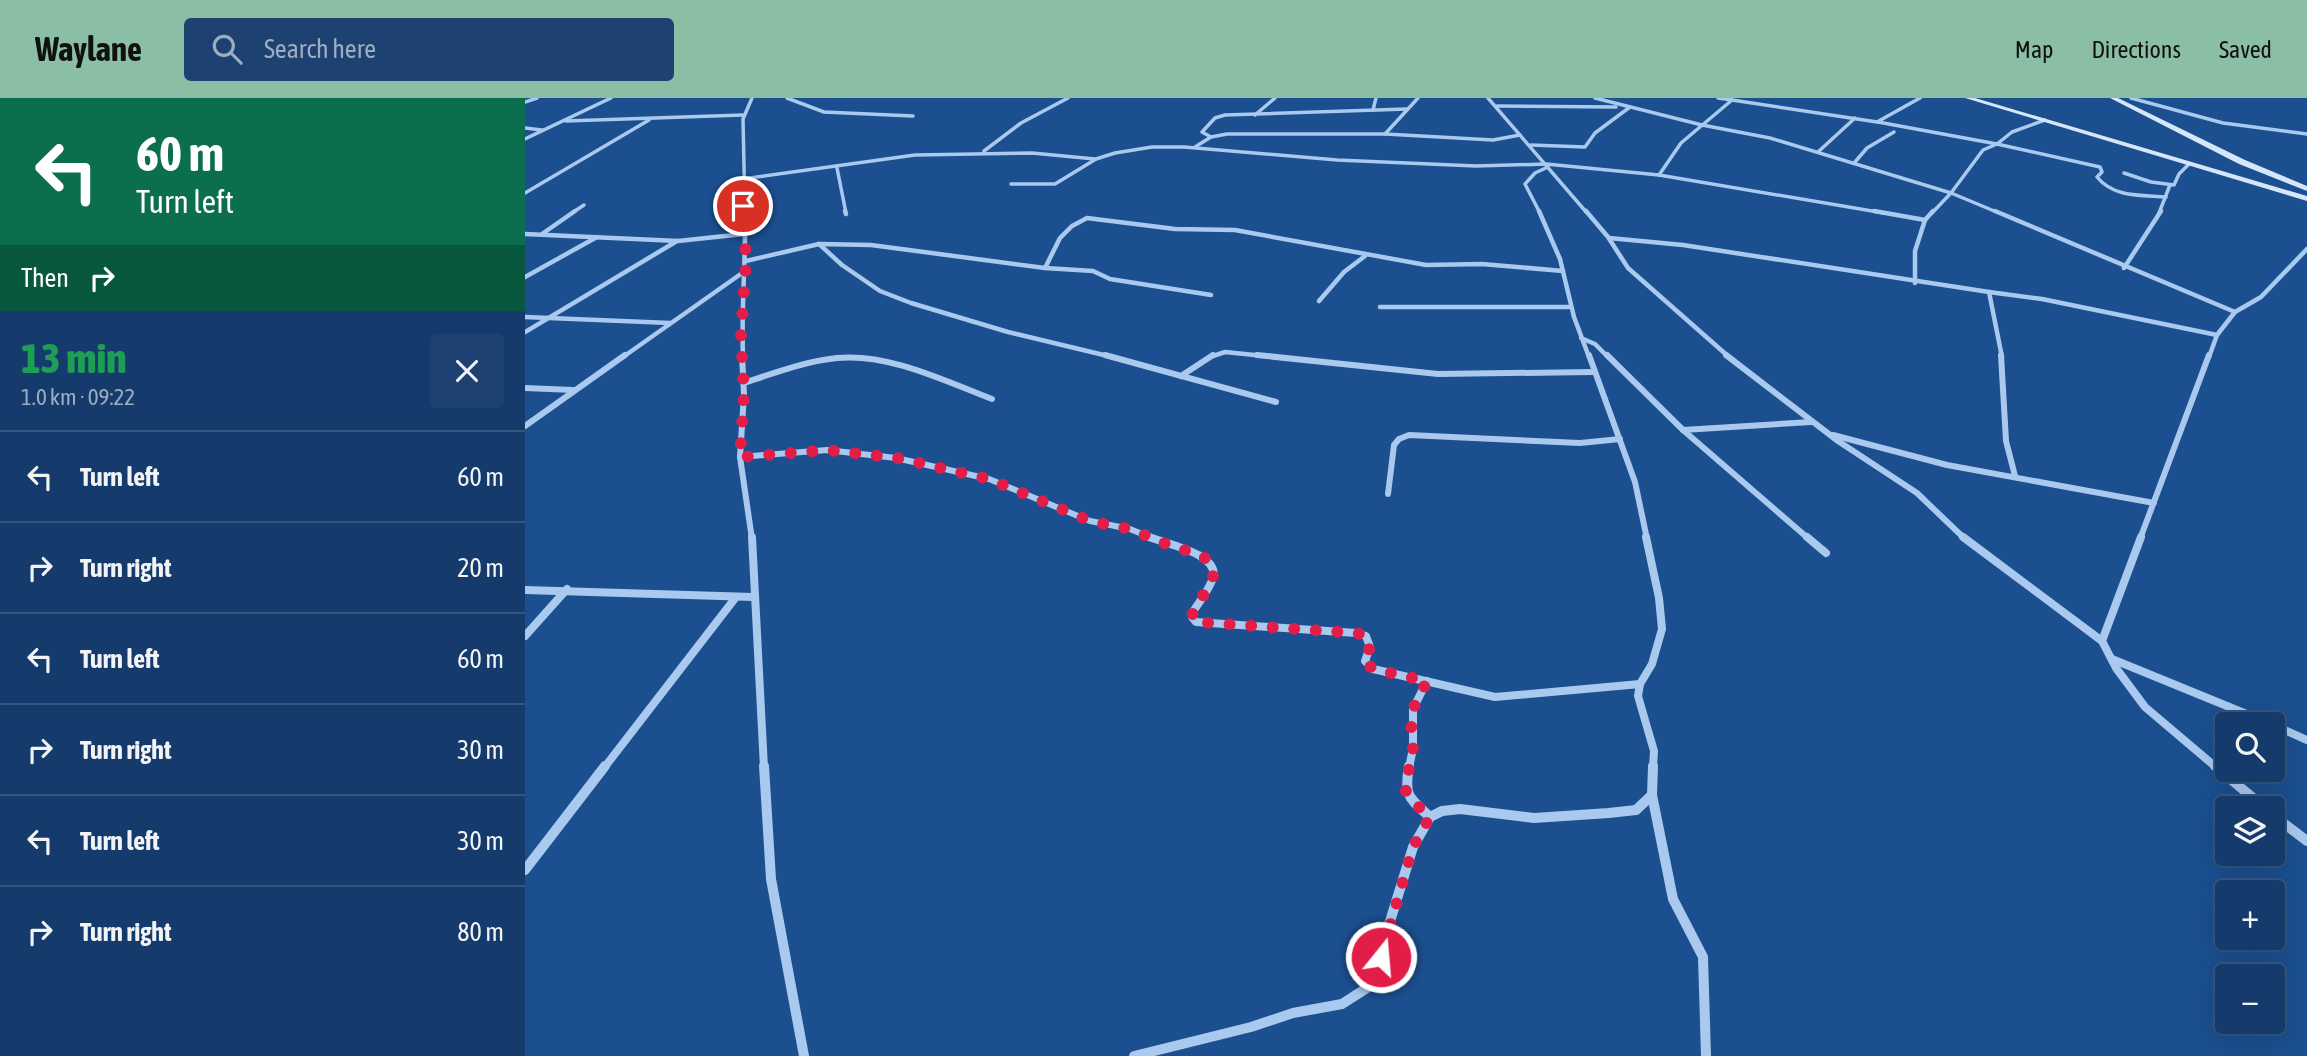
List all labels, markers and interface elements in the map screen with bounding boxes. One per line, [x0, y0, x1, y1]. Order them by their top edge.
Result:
search box [184, 18, 674, 81]
text: Waylane [35, 30, 142, 68]
icon: search [208, 30, 246, 68]
text: Search here [264, 34, 376, 64]
text: Map [2015, 36, 2053, 63]
text: Directions [2091, 36, 2181, 63]
text: Saved [2219, 36, 2272, 63]
text: 60 m [136, 125, 224, 181]
icon: left [21, 126, 112, 217]
pin [713, 176, 773, 236]
text: Turn left [136, 183, 234, 220]
icon: arrive [724, 187, 762, 225]
icon: right [83, 259, 121, 297]
text: Then [21, 263, 69, 293]
text: 13 min [21, 334, 127, 382]
button: close [430, 334, 504, 408]
text: 1.0 km · 09:22 [21, 384, 135, 410]
icon: left [21, 458, 59, 496]
text: Turn left [80, 462, 160, 492]
text: 60 m [457, 462, 504, 492]
icon: right [21, 549, 59, 587]
text: Turn right [80, 553, 171, 583]
text: 20 m [457, 553, 504, 583]
icon: left [21, 640, 59, 678]
text: Turn left [80, 644, 160, 674]
text: 60 m [457, 644, 504, 674]
map controls [2215, 712, 2285, 1034]
button: search [2215, 712, 2285, 782]
icon: right [21, 731, 59, 769]
text: Turn right [80, 735, 171, 765]
text: 30 m [457, 735, 504, 765]
button: layers [2215, 796, 2285, 866]
icon: left [21, 822, 59, 860]
text: Turn left [80, 826, 160, 856]
text: 30 m [457, 826, 504, 856]
button: + [2215, 880, 2285, 950]
icon: right [21, 913, 59, 951]
text: Turn right [80, 917, 171, 947]
text: 80 m [457, 917, 504, 947]
position arrow [1344, 920, 1418, 994]
button: − [2215, 964, 2285, 1034]

